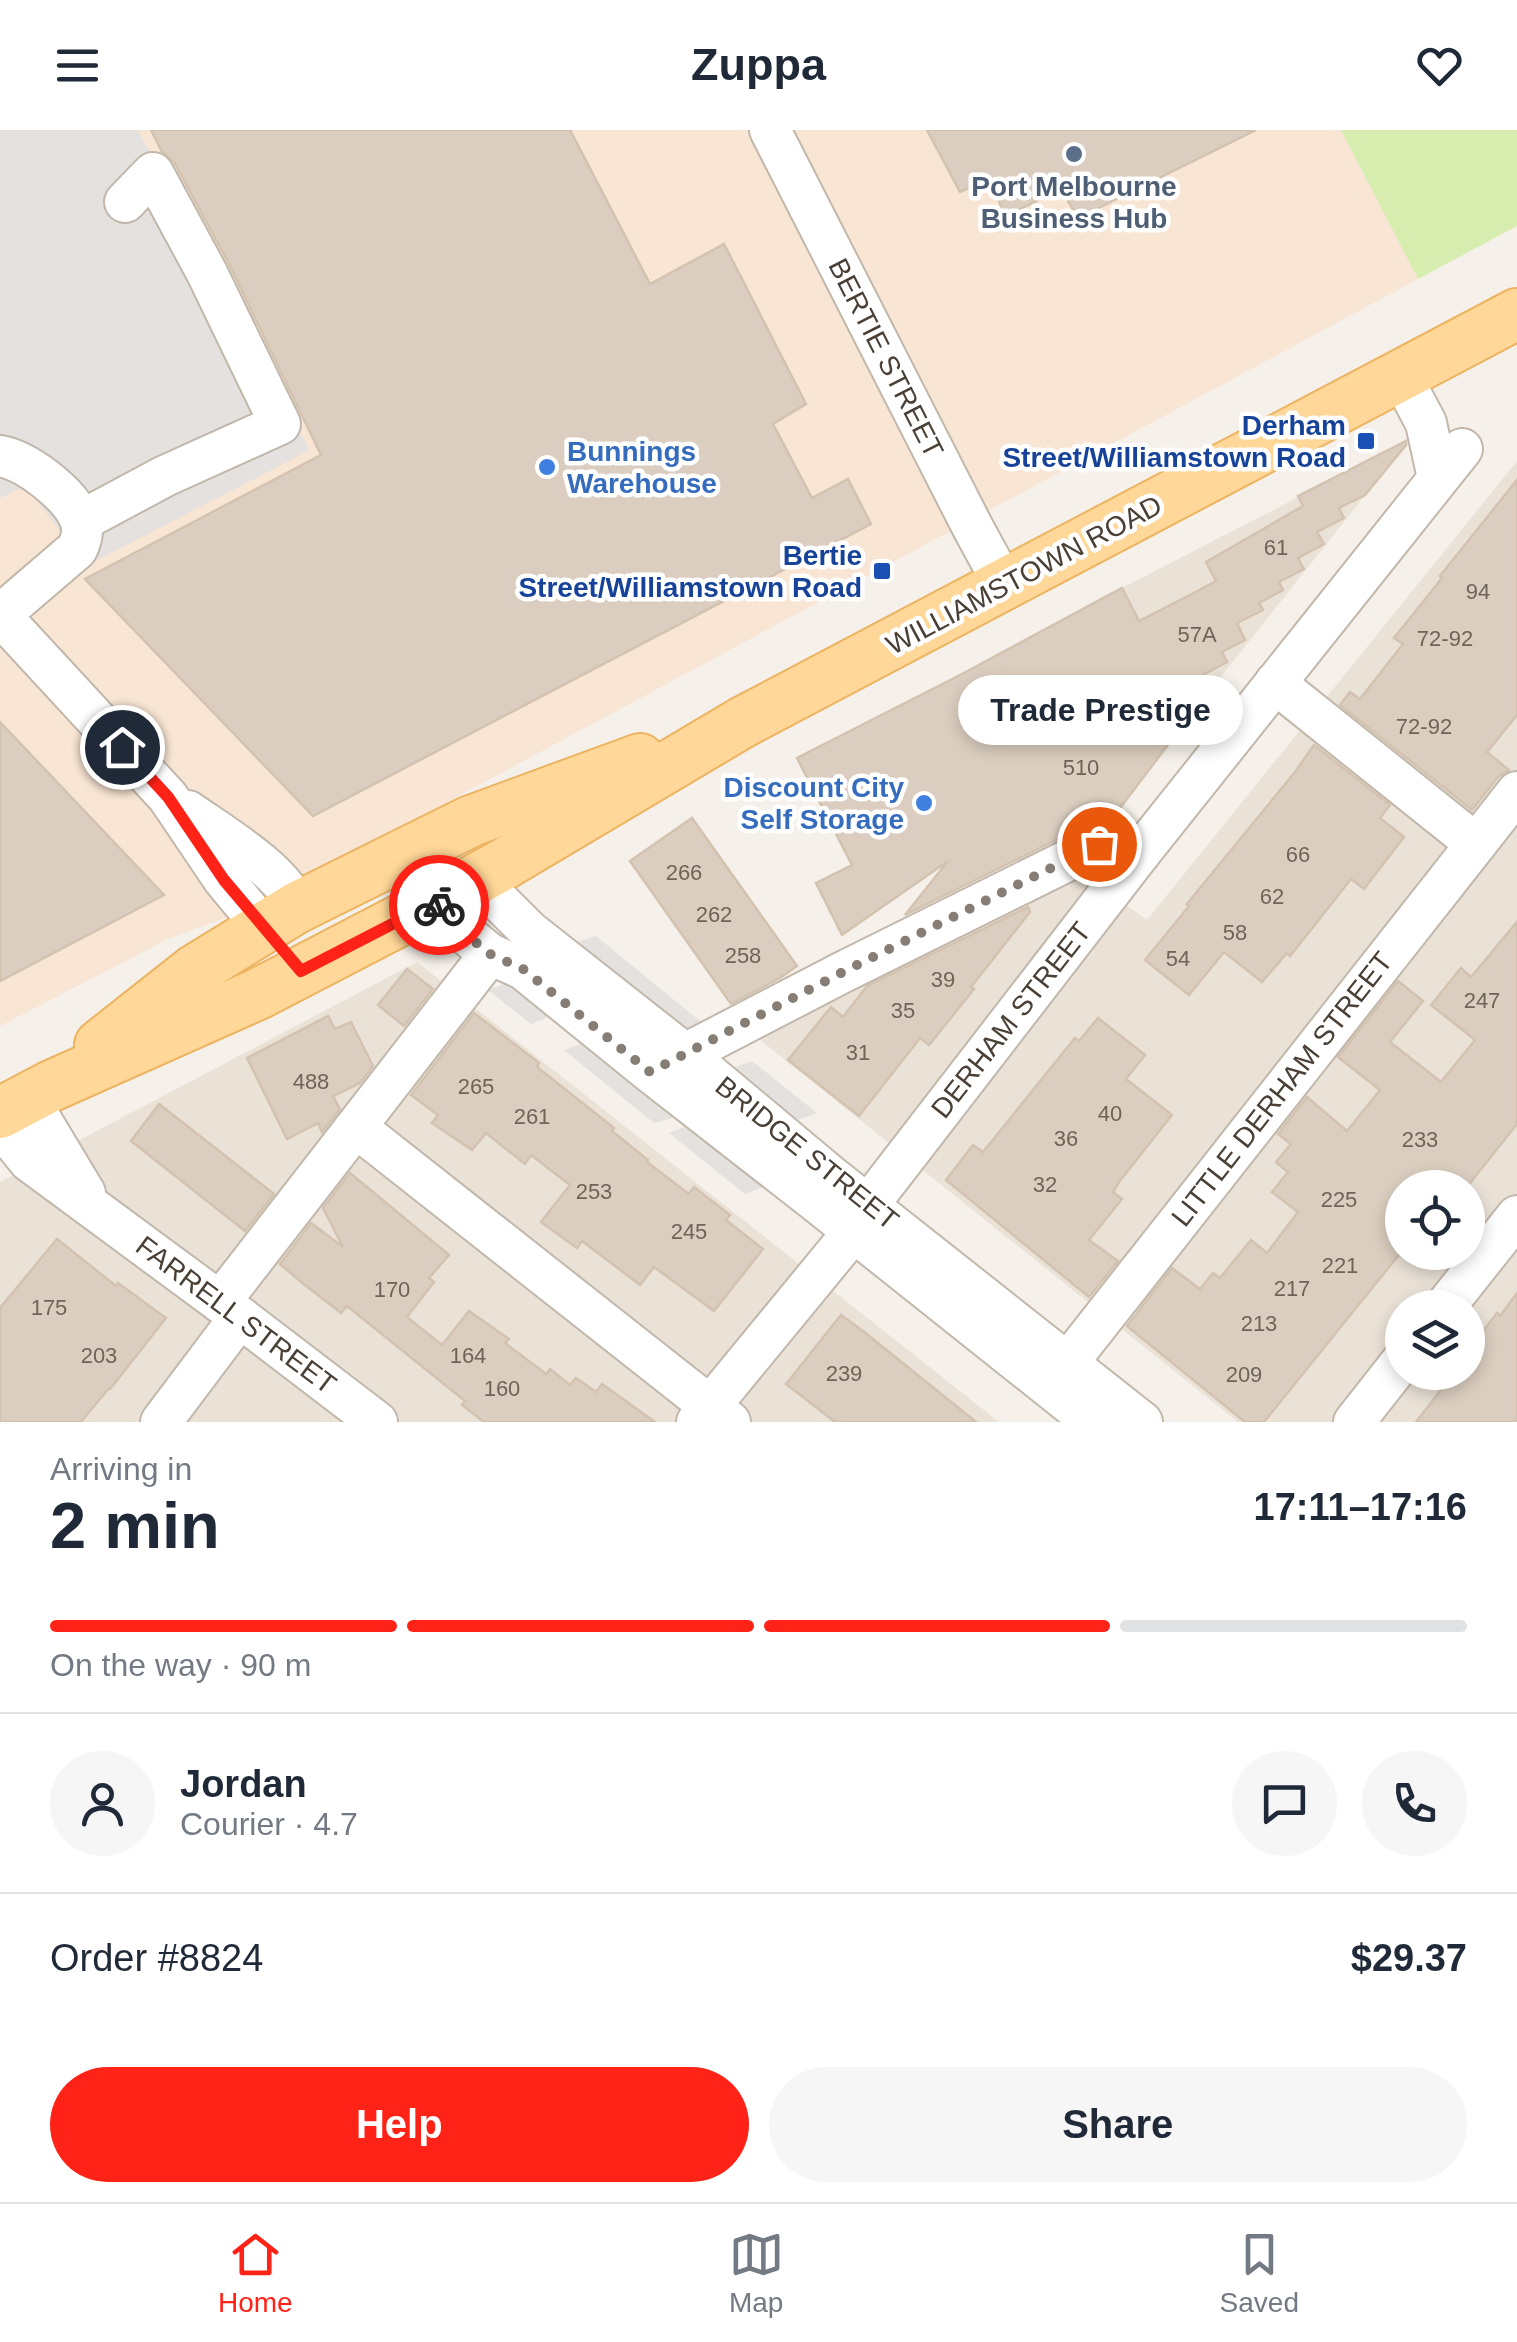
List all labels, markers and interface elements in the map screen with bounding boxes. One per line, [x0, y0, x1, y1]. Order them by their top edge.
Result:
icon: menu [50, 38, 105, 93]
icon: heart [1412, 38, 1467, 93]
text: Zuppa [691, 39, 826, 90]
marker: Port Melbourne Business Hub [1063, 143, 1085, 165]
place label: Port Melbourne Business Hub [971, 171, 1177, 234]
street label: BERTIE STREET [823, 253, 949, 463]
place label: Derham Street/Williamstown Road [1002, 410, 1346, 473]
marker: Derham Street/Williamstown Road [1355, 430, 1377, 452]
place label: Bunnings Warehouse [567, 436, 717, 499]
marker: Bunnings Warehouse [536, 456, 558, 478]
street label: WILLIAMSTOWN ROAD [881, 489, 1167, 661]
house number: 61 [1264, 535, 1288, 560]
place label: Bertie Street/Williamstown Road [518, 540, 862, 603]
marker: Bertie Street/Williamstown Road [871, 560, 893, 582]
house number: 94 [1466, 579, 1490, 604]
house number: 57A [1177, 622, 1217, 647]
house number: 72-92 [1417, 626, 1473, 651]
callout: Trade Prestige [956, 674, 1242, 744]
text: Trade Prestige [990, 692, 1211, 728]
pin [80, 705, 165, 790]
house number: 72-92 [1396, 714, 1452, 739]
icon: home [95, 720, 150, 775]
house number: 510 [1063, 755, 1099, 780]
place label: Discount City Self Storage [724, 772, 904, 835]
marker: Discount City Self Storage [913, 792, 935, 814]
pin [1057, 802, 1142, 887]
icon: bag [1072, 817, 1127, 872]
house number: 66 [1286, 842, 1310, 867]
courier [389, 855, 489, 955]
house number: 266 [666, 860, 702, 885]
icon: bike [412, 878, 467, 933]
house number: 62 [1260, 884, 1284, 909]
house number: 262 [696, 902, 732, 927]
street label: DERHAM STREET [925, 916, 1097, 1124]
house number: 58 [1223, 920, 1247, 945]
house number: 258 [725, 943, 761, 968]
street label: LITTLE DERHAM STREET [1165, 946, 1399, 1232]
house number: 54 [1166, 946, 1190, 971]
house number: 39 [931, 967, 955, 992]
house number: 247 [1464, 988, 1500, 1013]
house number: 35 [891, 998, 915, 1023]
house number: 31 [846, 1040, 870, 1065]
house number: 488 [293, 1069, 329, 1094]
street label: BRIDGE STREET [710, 1070, 904, 1236]
house number: 265 [458, 1074, 494, 1099]
house number: 40 [1098, 1101, 1122, 1126]
house number: 261 [514, 1104, 550, 1129]
house number: 36 [1054, 1126, 1078, 1151]
house number: 233 [1402, 1127, 1438, 1152]
map controls [1385, 1170, 1485, 1390]
button: locate [1385, 1170, 1485, 1270]
house number: 32 [1033, 1172, 1057, 1197]
house number: 253 [576, 1179, 612, 1204]
house number: 225 [1321, 1187, 1357, 1212]
house number: 245 [671, 1219, 707, 1244]
street label: FARRELL STREET [130, 1230, 342, 1400]
house number: 221 [1322, 1253, 1358, 1278]
house number: 217 [1274, 1276, 1310, 1301]
house number: 170 [374, 1277, 410, 1302]
button: layers [1385, 1290, 1485, 1390]
house number: 175 [31, 1295, 67, 1320]
house number: 213 [1241, 1311, 1277, 1336]
house number: 203 [81, 1343, 117, 1368]
house number: 164 [450, 1343, 486, 1368]
house number: 239 [826, 1361, 862, 1386]
house number: 209 [1226, 1362, 1262, 1387]
house number: 160 [484, 1376, 520, 1401]
text: Arriving in [50, 1451, 192, 1487]
text: 17:11–17:16 [1254, 1486, 1467, 1528]
text: 2 min [50, 1489, 220, 1562]
text: On the way · 90 m [50, 1647, 311, 1683]
button: person [50, 1751, 155, 1856]
button: chat [1232, 1751, 1337, 1856]
button: phone [1362, 1751, 1467, 1856]
text: Jordan [180, 1763, 307, 1805]
text: Courier · 4.7 [180, 1806, 358, 1842]
text: Order #8824 [50, 1937, 263, 1979]
text: $29.37 [1351, 1937, 1467, 1979]
button: Help [50, 2067, 749, 2182]
button: Share [769, 2067, 1467, 2182]
tab: Home [218, 2227, 293, 2319]
tab: Map [729, 2227, 784, 2319]
tab: Saved [1220, 2227, 1299, 2319]

